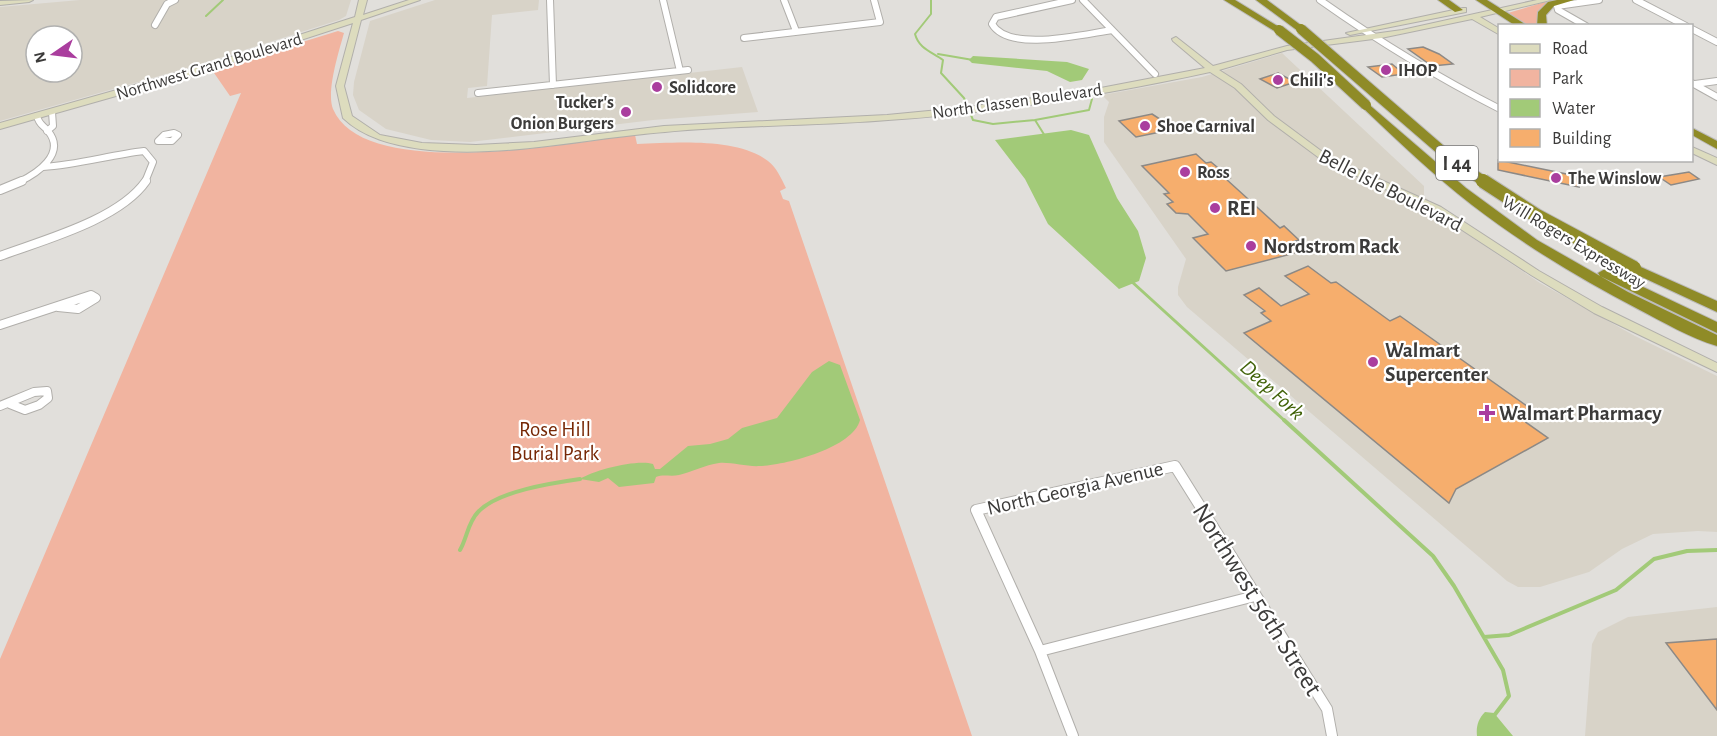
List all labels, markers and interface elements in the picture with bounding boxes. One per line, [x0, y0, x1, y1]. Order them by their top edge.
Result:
north arrow [24, 24, 84, 84]
legend [1498, 24, 1693, 162]
street label: Northwest Grand Boulevard [114, 30, 304, 104]
text: Road [1552, 40, 1588, 58]
text: N [31, 50, 50, 65]
place label: IHOP [1398, 62, 1437, 80]
marker: IHOP [1379, 63, 1393, 77]
text: Park [1552, 70, 1584, 88]
place label: Chili's [1290, 72, 1334, 90]
marker: Chili's [1271, 73, 1285, 87]
place label: Solidcore [669, 79, 736, 97]
marker: Solidcore [650, 80, 664, 94]
street label: North Classen Boulevard [931, 81, 1103, 123]
place label: Tucker's Onion Burgers [511, 94, 614, 133]
text: Water [1552, 100, 1595, 118]
marker: Tucker's Onion Burgers [619, 105, 633, 119]
place label: Shoe Carnival [1157, 118, 1255, 136]
marker: Shoe Carnival [1138, 119, 1152, 133]
text: Building [1552, 130, 1612, 148]
street label: Belle Isle Boulevard [1316, 145, 1466, 236]
road number: I 44 [1436, 146, 1478, 180]
place label: Ross [1197, 164, 1230, 182]
marker: Ross [1178, 165, 1192, 179]
place label: The Winslow [1568, 170, 1662, 188]
marker: The Winslow [1549, 171, 1563, 185]
street label: Will Rogers Expressway [1499, 193, 1648, 293]
place label: REI [1227, 198, 1256, 219]
marker: REI [1208, 201, 1222, 215]
place label: Nordstrom Rack [1263, 236, 1400, 257]
marker: Nordstrom Rack [1244, 239, 1258, 253]
place label: Walmart Supercenter [1385, 340, 1488, 385]
marker: Walmart Supercenter [1366, 355, 1380, 369]
water label: Deep Fork [1235, 356, 1309, 425]
place label: Walmart Pharmacy [1499, 403, 1662, 424]
marker: Walmart Pharmacy [1480, 406, 1494, 420]
park label: Rose Hill Burial Park [511, 419, 600, 464]
street label: North Georgia Avenue [985, 458, 1165, 519]
street label: Northwest 56th Street [1188, 499, 1327, 700]

